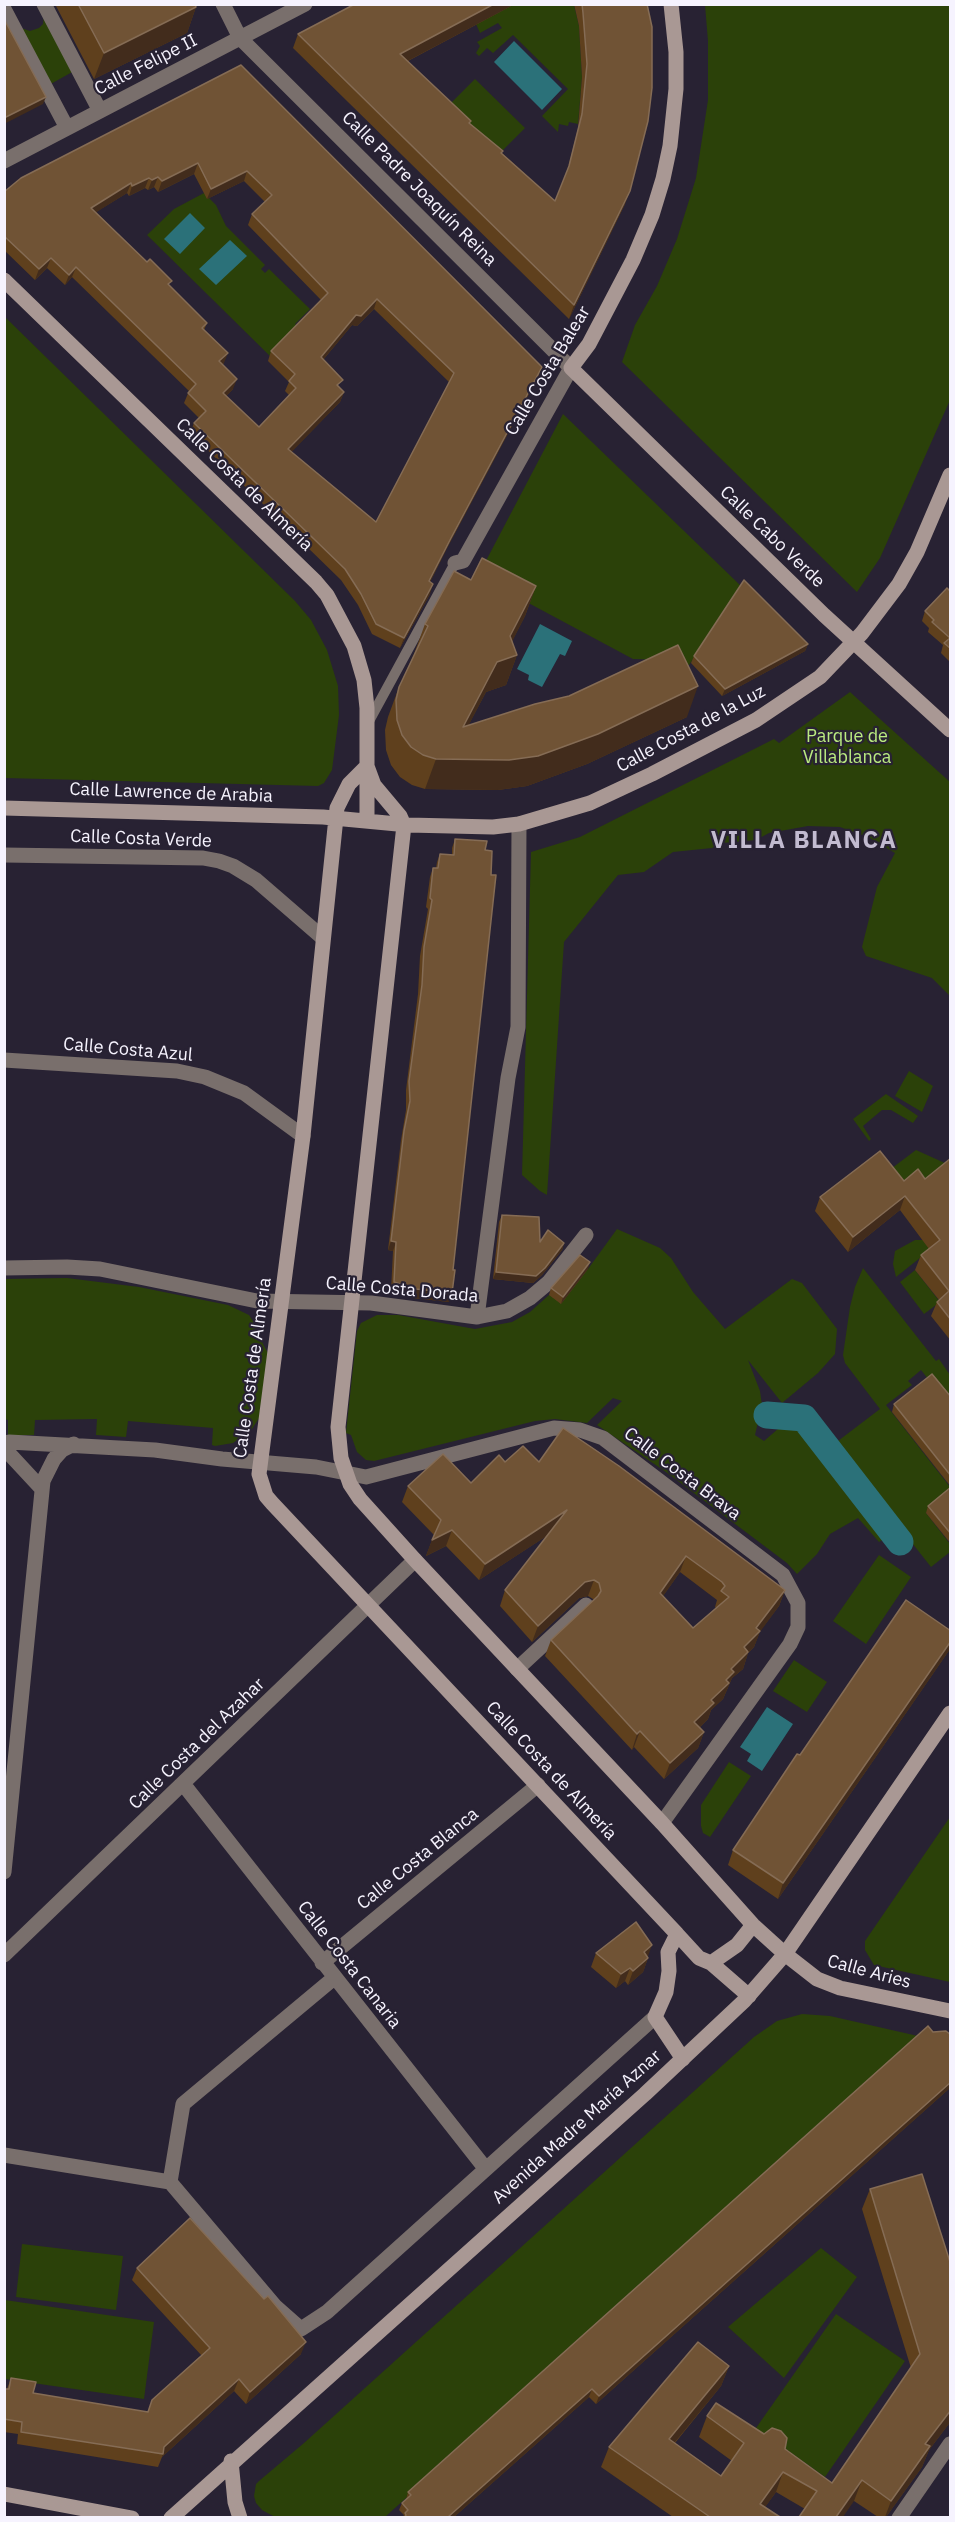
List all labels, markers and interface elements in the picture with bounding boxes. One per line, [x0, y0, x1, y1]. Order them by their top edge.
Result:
street label: Calle Felipe II [91, 30, 201, 100]
street label: Calle Padre Joaquín Reina [337, 107, 501, 271]
street label: Calle Costa Balear [501, 302, 595, 440]
street label: Calle Costa de Almería [171, 414, 317, 556]
street label: Calle Cabo Verde [715, 482, 829, 592]
street label: Calle Costa de la Luz [613, 681, 769, 777]
park label: Parque de Villablanca [803, 726, 891, 768]
street label: Calle Lawrence de Arabia [69, 779, 273, 807]
street label: Calle Costa Verde [70, 826, 212, 852]
district label: VILLA BLANCA [711, 827, 897, 855]
street label: Calle Costa Azul [62, 1034, 194, 1066]
street label: Calle Costa Dorada [325, 1273, 479, 1307]
street label: Calle Costa de Almería [230, 1276, 276, 1460]
street label: Calle Costa Brava [619, 1423, 745, 1525]
street label: Calle Costa del Azahar [125, 1674, 269, 1814]
street label: Calle Costa de Almería [481, 1697, 621, 1845]
street label: Calle Costa Blanca [353, 1803, 483, 1915]
street label: Calle Costa Canaria [292, 1897, 406, 2033]
street label: Calle Aries [825, 1950, 913, 1994]
street label: Avenida Madre María Aznar [488, 2045, 666, 2209]

